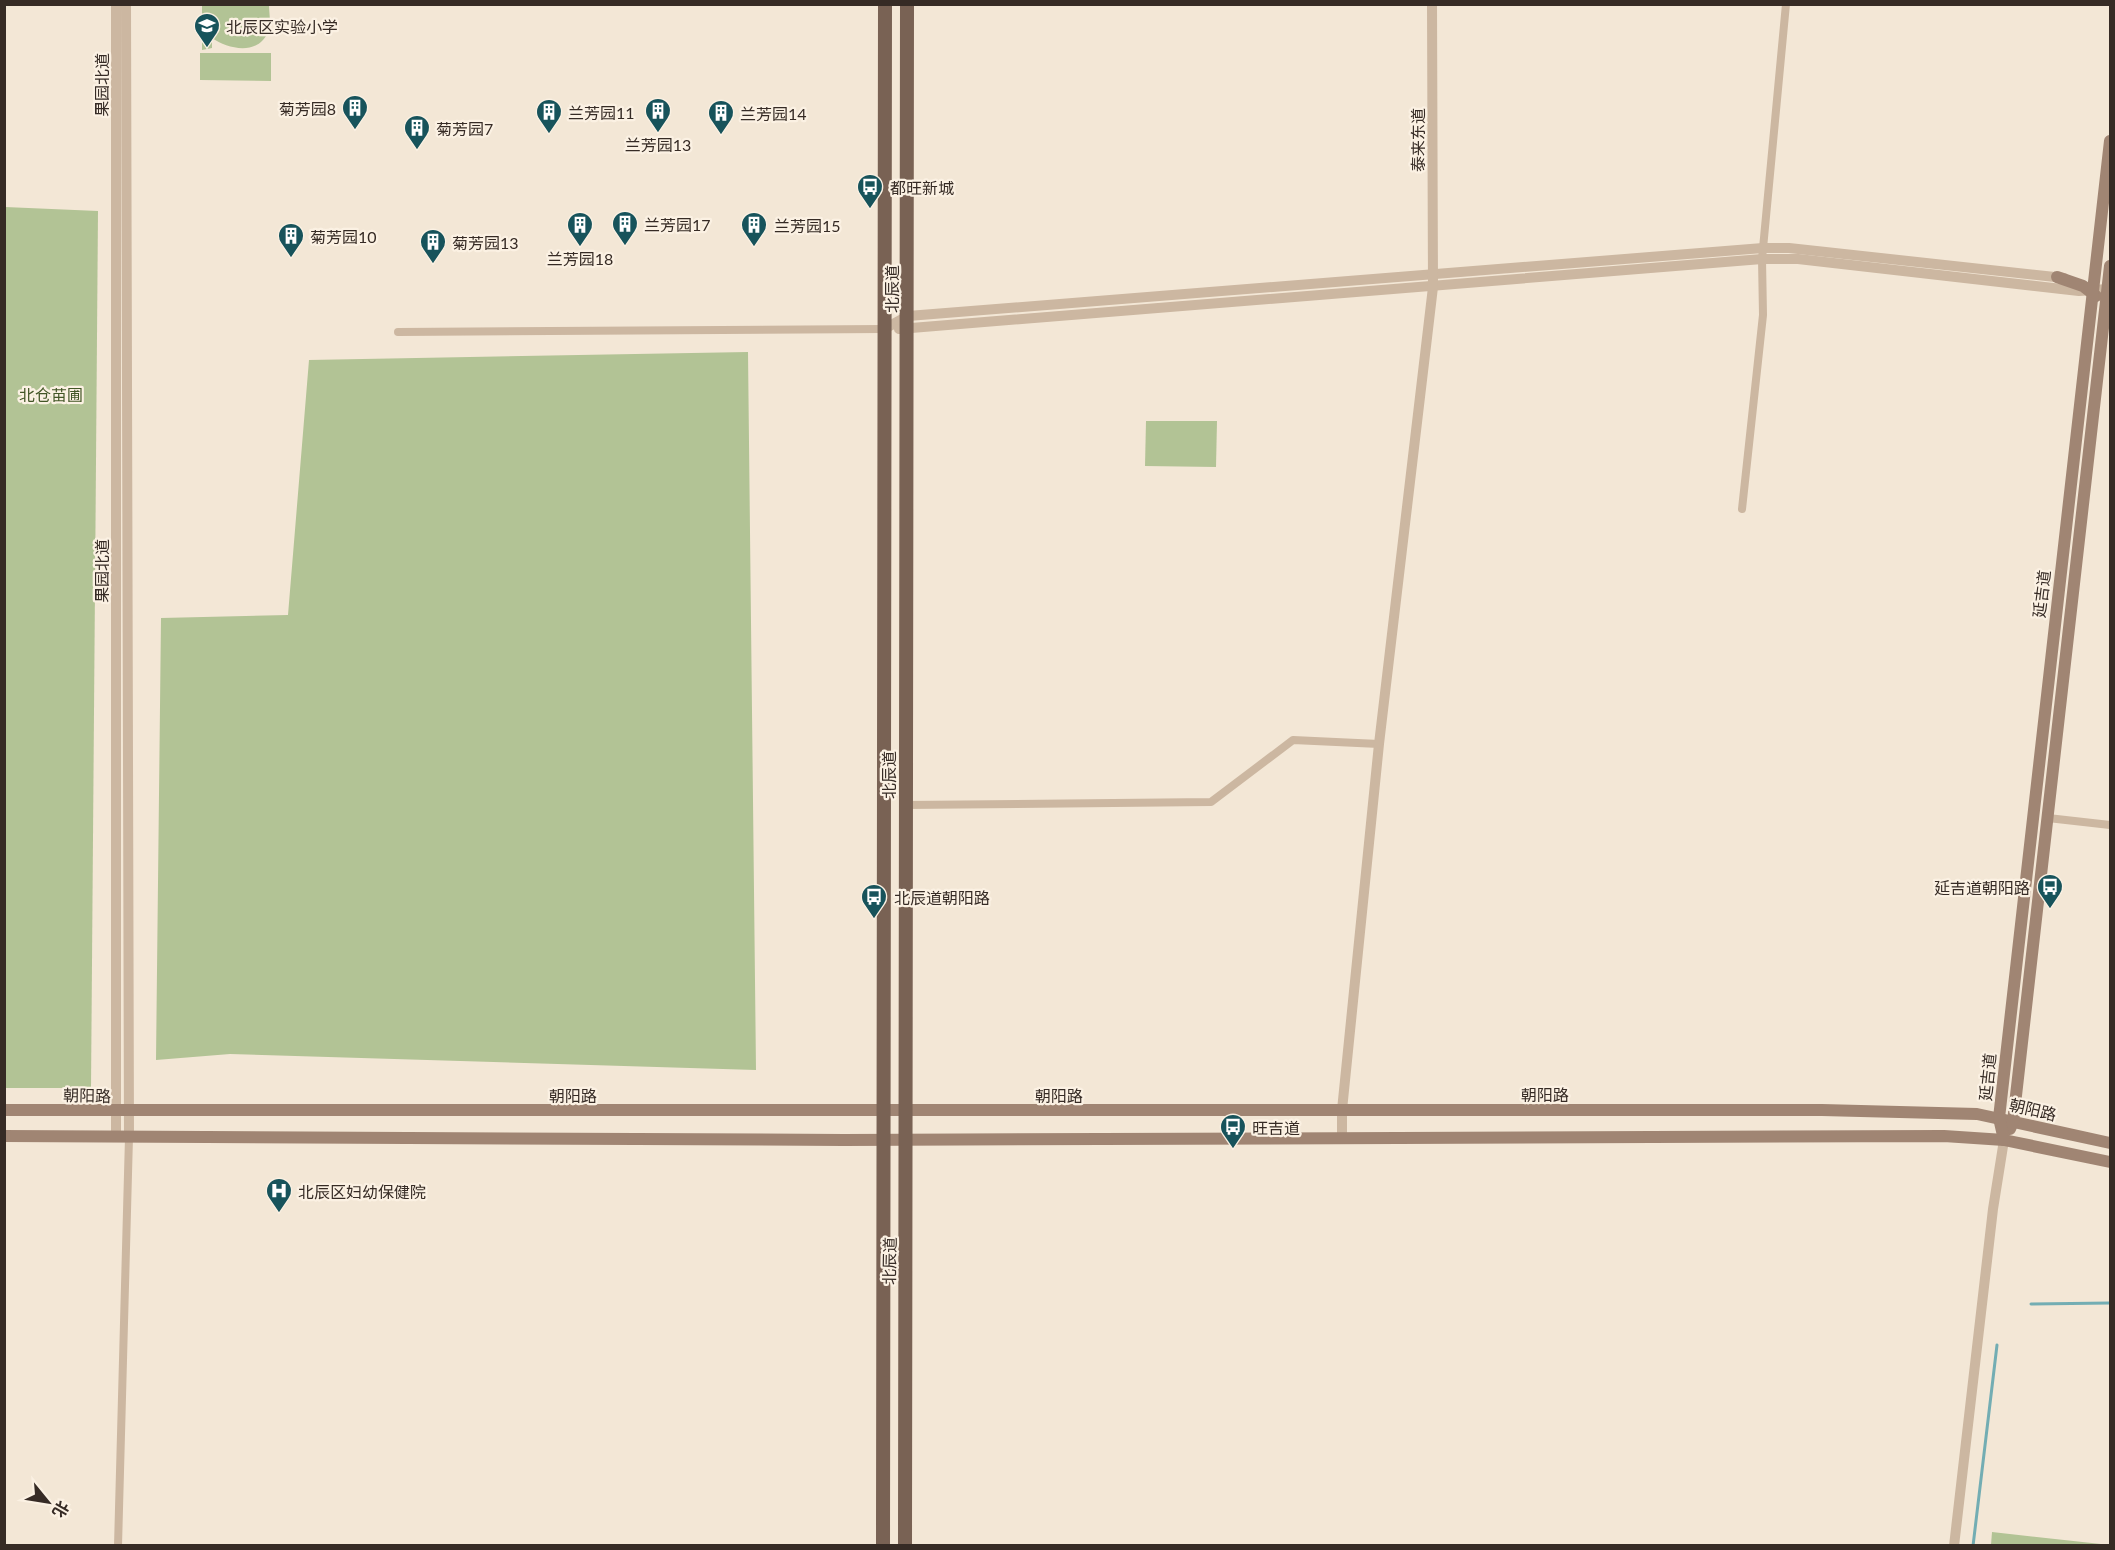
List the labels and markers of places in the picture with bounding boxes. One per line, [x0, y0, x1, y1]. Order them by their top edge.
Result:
school or university icon: 北辰区实验小学 [192, 11, 222, 49]
place label: 北辰区实验小学 [226, 17, 338, 36]
building icon: 菊芳园8 [340, 93, 370, 131]
building icon: 兰芳园13 [643, 96, 673, 134]
building icon: 兰芳园11 [534, 97, 564, 135]
building icon: 兰芳园14 [706, 98, 736, 136]
place label: 菊芳园8 [279, 99, 336, 118]
place label: 兰芳园11 [568, 103, 635, 122]
place label: 兰芳园14 [740, 104, 807, 123]
building icon: 菊芳园7 [402, 113, 432, 151]
place label: 菊芳园7 [436, 119, 493, 138]
place label: 兰芳园13 [625, 135, 691, 154]
bus stop icon: 都旺新城 [855, 172, 885, 210]
place label: 都旺新城 [890, 178, 954, 197]
building icon: 兰芳园17 [610, 209, 640, 247]
building icon: 兰芳园18 [565, 210, 595, 248]
building icon: 兰芳园15 [739, 210, 769, 248]
place label: 兰芳园17 [644, 215, 711, 234]
place label: 兰芳园15 [774, 216, 841, 235]
building icon: 菊芳园10 [276, 221, 306, 259]
place label: 菊芳园10 [310, 227, 377, 246]
building icon: 菊芳园13 [418, 227, 448, 265]
place label: 菊芳园13 [452, 233, 519, 252]
place label: 兰芳园18 [547, 249, 613, 268]
bus stop icon: 延吉道朝阳路 [2035, 872, 2065, 910]
place label: 延吉道朝阳路 [1934, 878, 2030, 897]
bus stop icon: 北辰道朝阳路 [859, 882, 889, 920]
place label: 北辰道朝阳路 [894, 888, 990, 907]
bus stop icon: 旺吉道 [1218, 1112, 1248, 1150]
place label: 旺吉道 [1252, 1118, 1300, 1137]
hospital icon: 北辰区妇幼保健院 [264, 1176, 294, 1214]
place label: 北辰区妇幼保健院 [298, 1182, 426, 1201]

